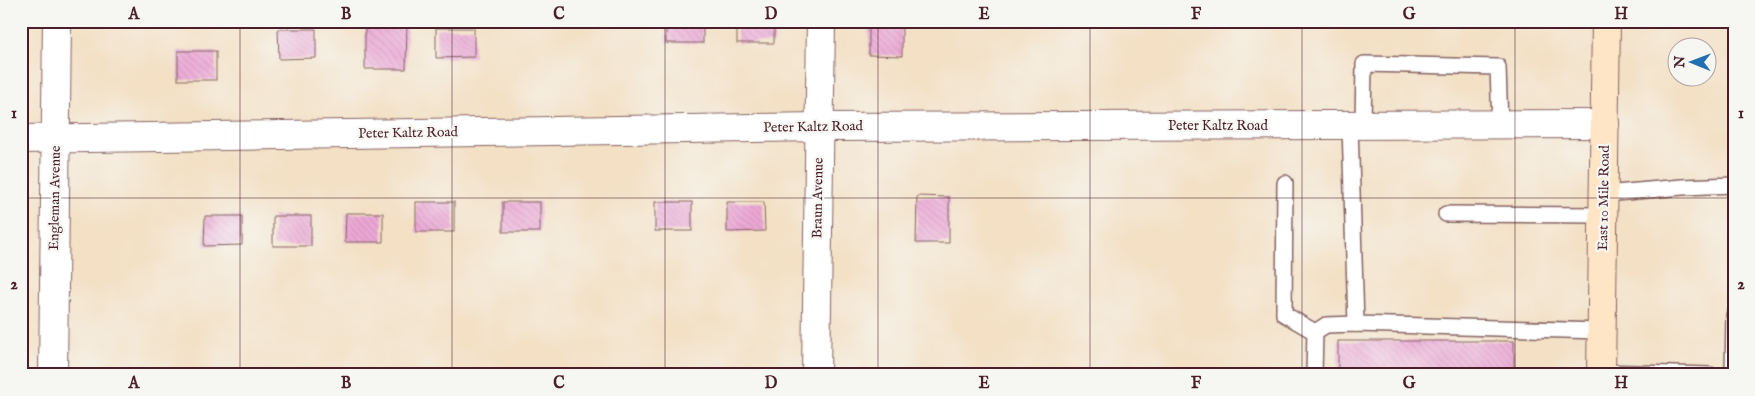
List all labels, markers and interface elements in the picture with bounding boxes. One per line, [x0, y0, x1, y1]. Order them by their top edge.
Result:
text: A [128, 5, 141, 25]
text: B [341, 5, 352, 25]
text: C [553, 5, 565, 25]
text: D [765, 5, 778, 25]
text: E [978, 5, 990, 25]
text: F [1191, 5, 1202, 25]
text: G [1403, 5, 1416, 25]
text: H [1614, 5, 1628, 25]
north arrow [1668, 38, 1718, 88]
text: N [1671, 56, 1689, 69]
text: 1 [11, 104, 17, 124]
text: 1 [1738, 104, 1744, 124]
street label: Peter Kaltz Road [763, 117, 864, 137]
street label: Peter Kaltz Road [1168, 117, 1268, 135]
street label: Peter Kaltz Road [358, 123, 459, 143]
street label: Engleman Avenue [45, 145, 65, 251]
street label: East 10 Mile Road [1594, 145, 1614, 251]
street label: Braun Avenue [808, 157, 828, 239]
text: 2 [10, 275, 18, 295]
text: 2 [1737, 275, 1745, 295]
text: A [128, 374, 141, 394]
text: B [341, 374, 352, 394]
text: C [553, 374, 565, 394]
text: D [765, 374, 778, 394]
text: E [978, 374, 990, 394]
text: F [1191, 374, 1202, 394]
text: G [1403, 374, 1416, 394]
text: H [1614, 374, 1628, 394]

